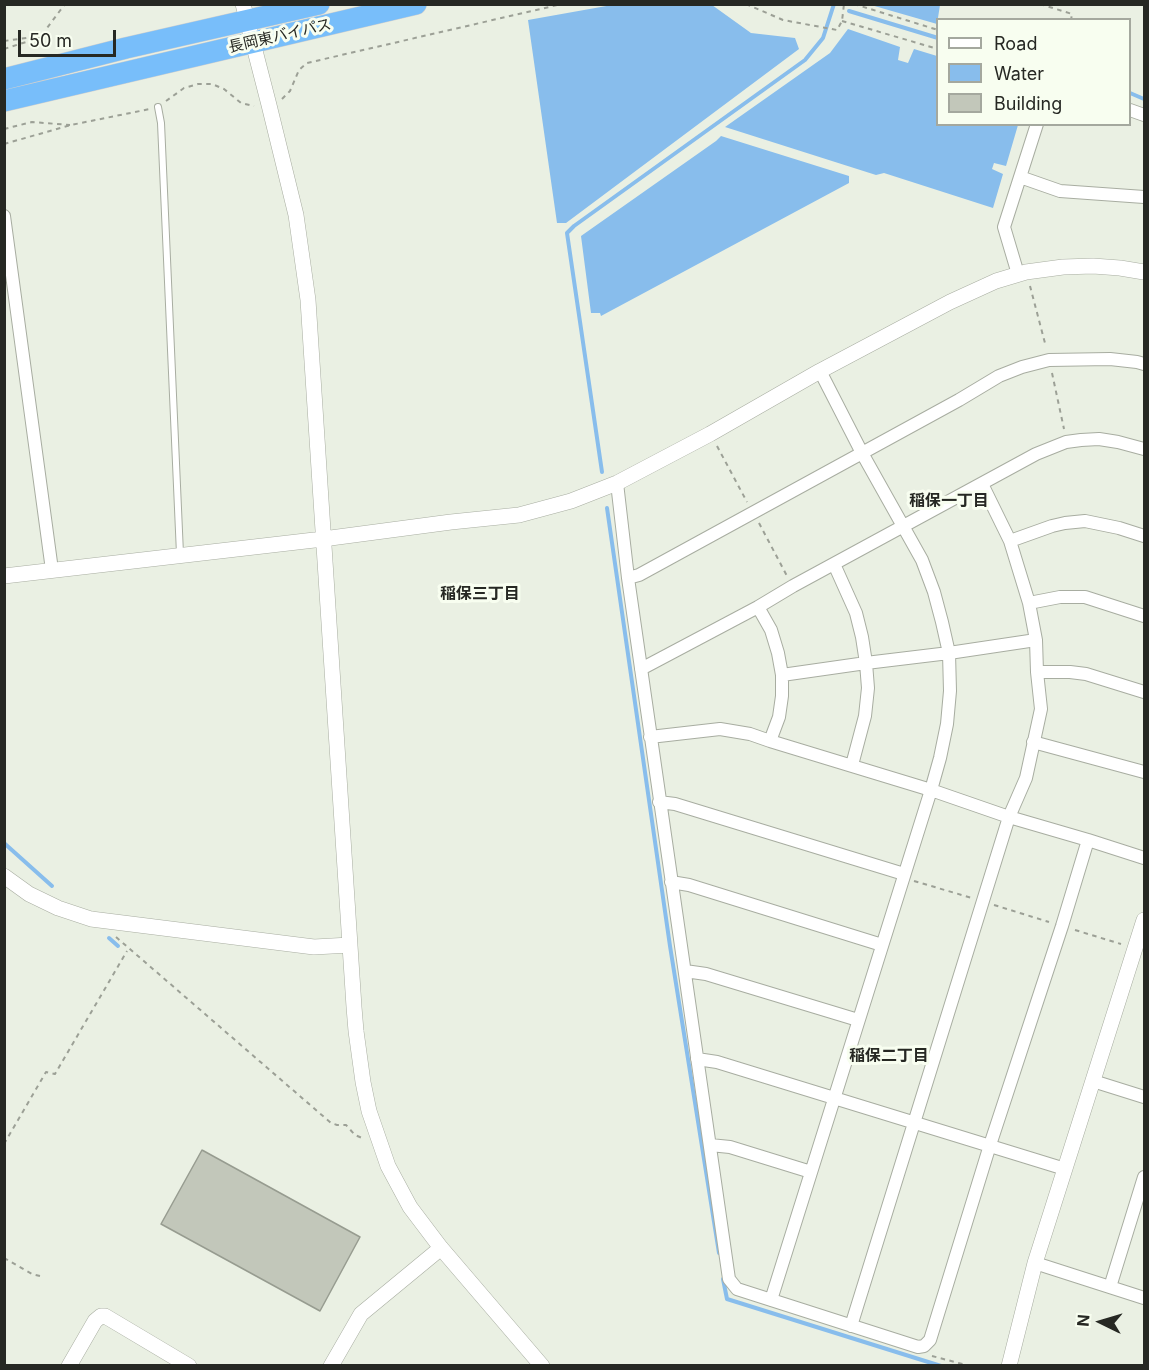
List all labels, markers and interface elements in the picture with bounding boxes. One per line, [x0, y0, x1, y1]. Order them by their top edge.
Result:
street label: 長岡東バイパス [227, 15, 333, 57]
scale bar [21, 18, 118, 56]
legend [936, 18, 1131, 126]
text: 50 m [29, 30, 72, 51]
text: Road [994, 33, 1037, 54]
text: Water [994, 63, 1044, 84]
text: Building [994, 93, 1062, 114]
district label: 稲保一丁目 [909, 491, 989, 511]
district label: 稲保三丁目 [440, 584, 520, 604]
district label: 稲保二丁目 [849, 1046, 929, 1066]
north arrow [1071, 1292, 1131, 1352]
text: N [1073, 1313, 1094, 1327]

